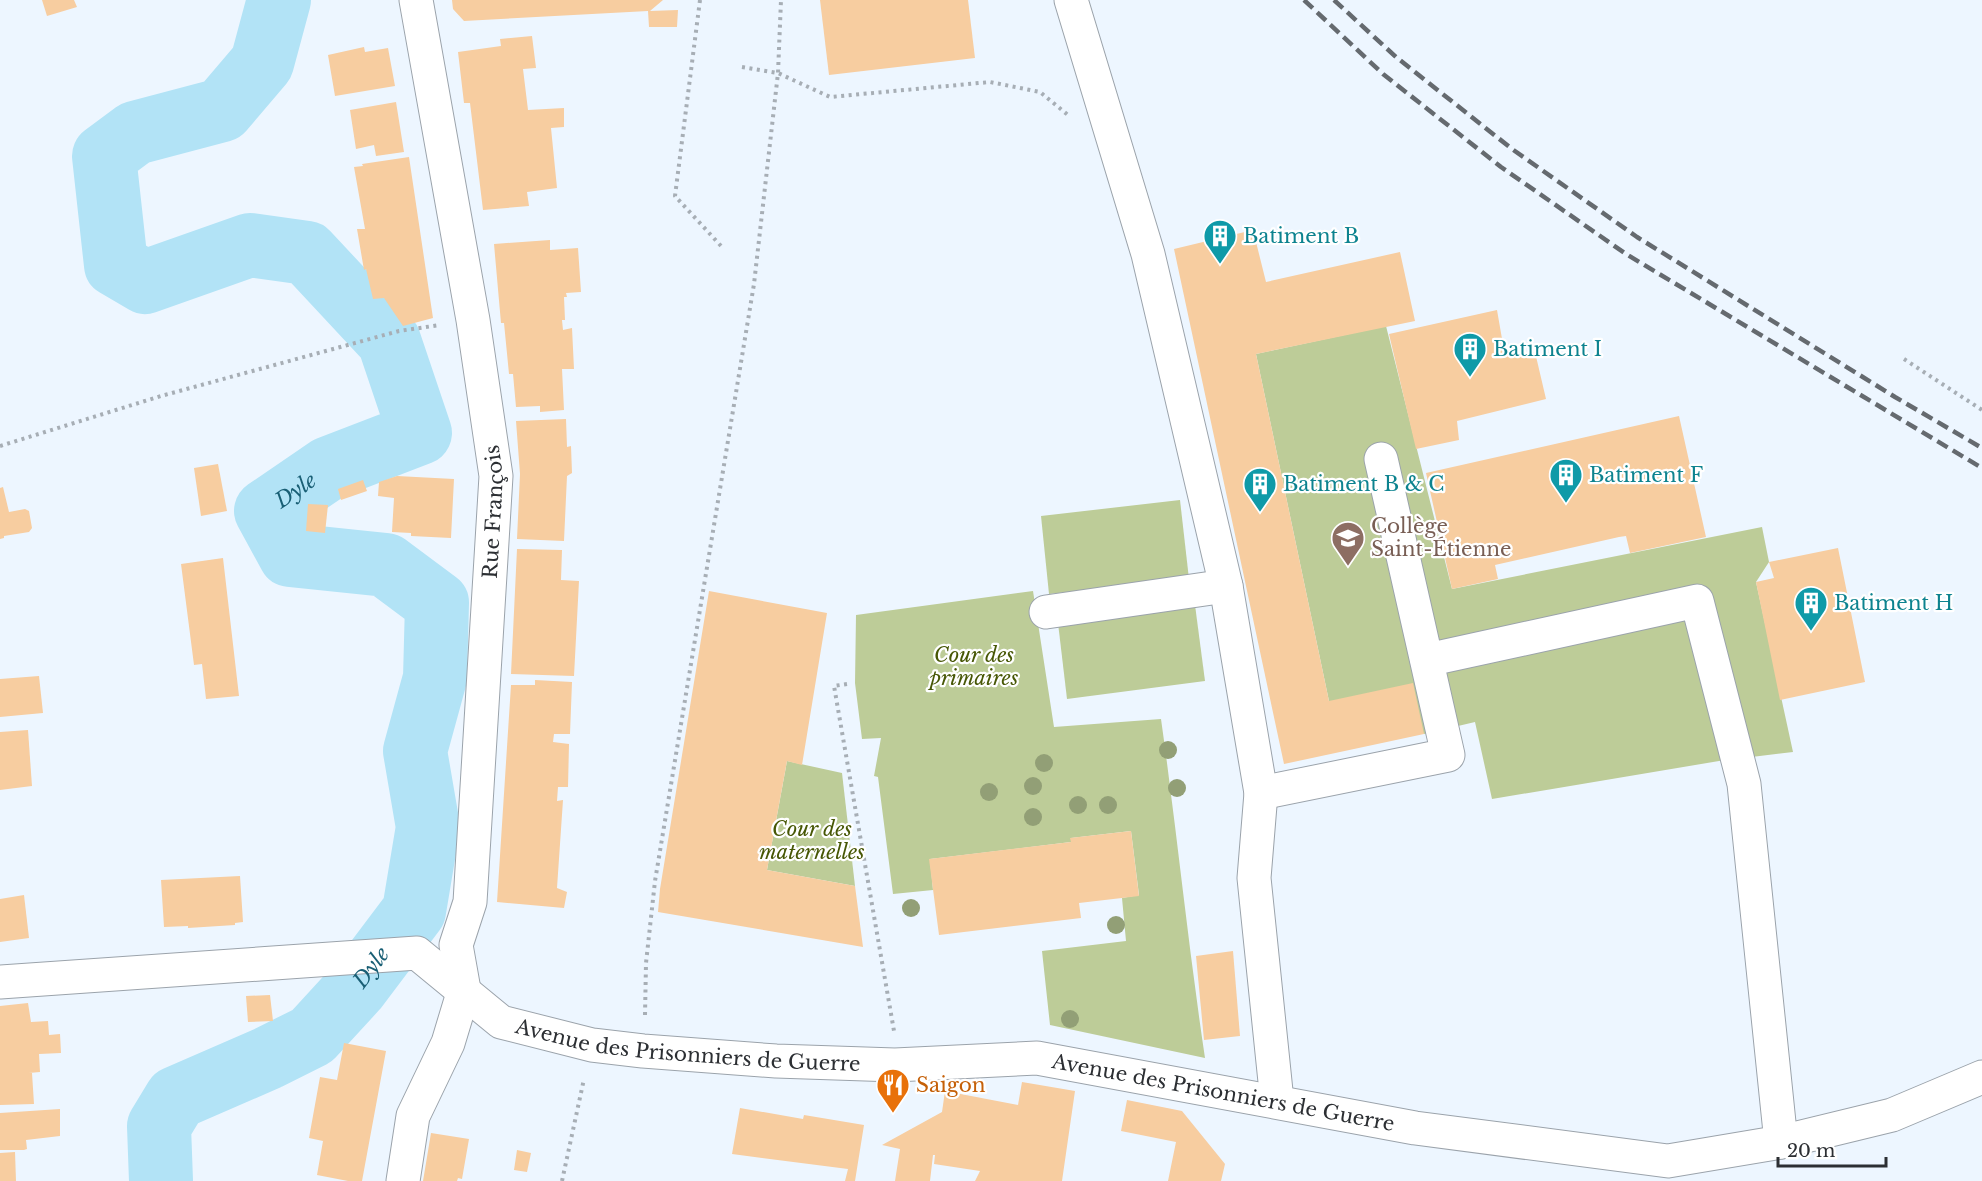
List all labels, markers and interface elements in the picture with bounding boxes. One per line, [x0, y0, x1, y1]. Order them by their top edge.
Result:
building icon: Batiment B [1202, 218, 1238, 265]
place label: Batiment B [1243, 224, 1359, 248]
building icon: Batiment I [1452, 331, 1488, 378]
place label: Batiment I [1493, 337, 1602, 361]
street label: Rue François [478, 443, 508, 579]
building icon: Batiment F [1548, 457, 1584, 504]
place label: Batiment F [1589, 463, 1703, 487]
building icon: Batiment B & C [1242, 466, 1278, 513]
water label: Dyle [269, 467, 322, 515]
place label: Batiment B & C [1283, 472, 1444, 496]
place label: Collège Saint-Étienne [1371, 514, 1512, 561]
school or university icon: Collège Saint-Étienne [1330, 520, 1366, 567]
building icon: Batiment H [1793, 585, 1829, 632]
place label: Batiment H [1834, 591, 1953, 615]
park label: Cour des primaires [928, 643, 1019, 690]
park label: Cour des maternelles [759, 817, 865, 864]
water label: Dyle [347, 942, 395, 994]
street label: Avenue des Prisonniers de Guerre [512, 1014, 861, 1076]
street label: Avenue des Prisonniers de Guerre [1049, 1049, 1396, 1136]
restaurant icon: Saigon [875, 1067, 911, 1114]
place label: Saigon [916, 1073, 986, 1097]
scale bar [1778, 1130, 1886, 1168]
text: 20 m [1787, 1140, 1835, 1162]

